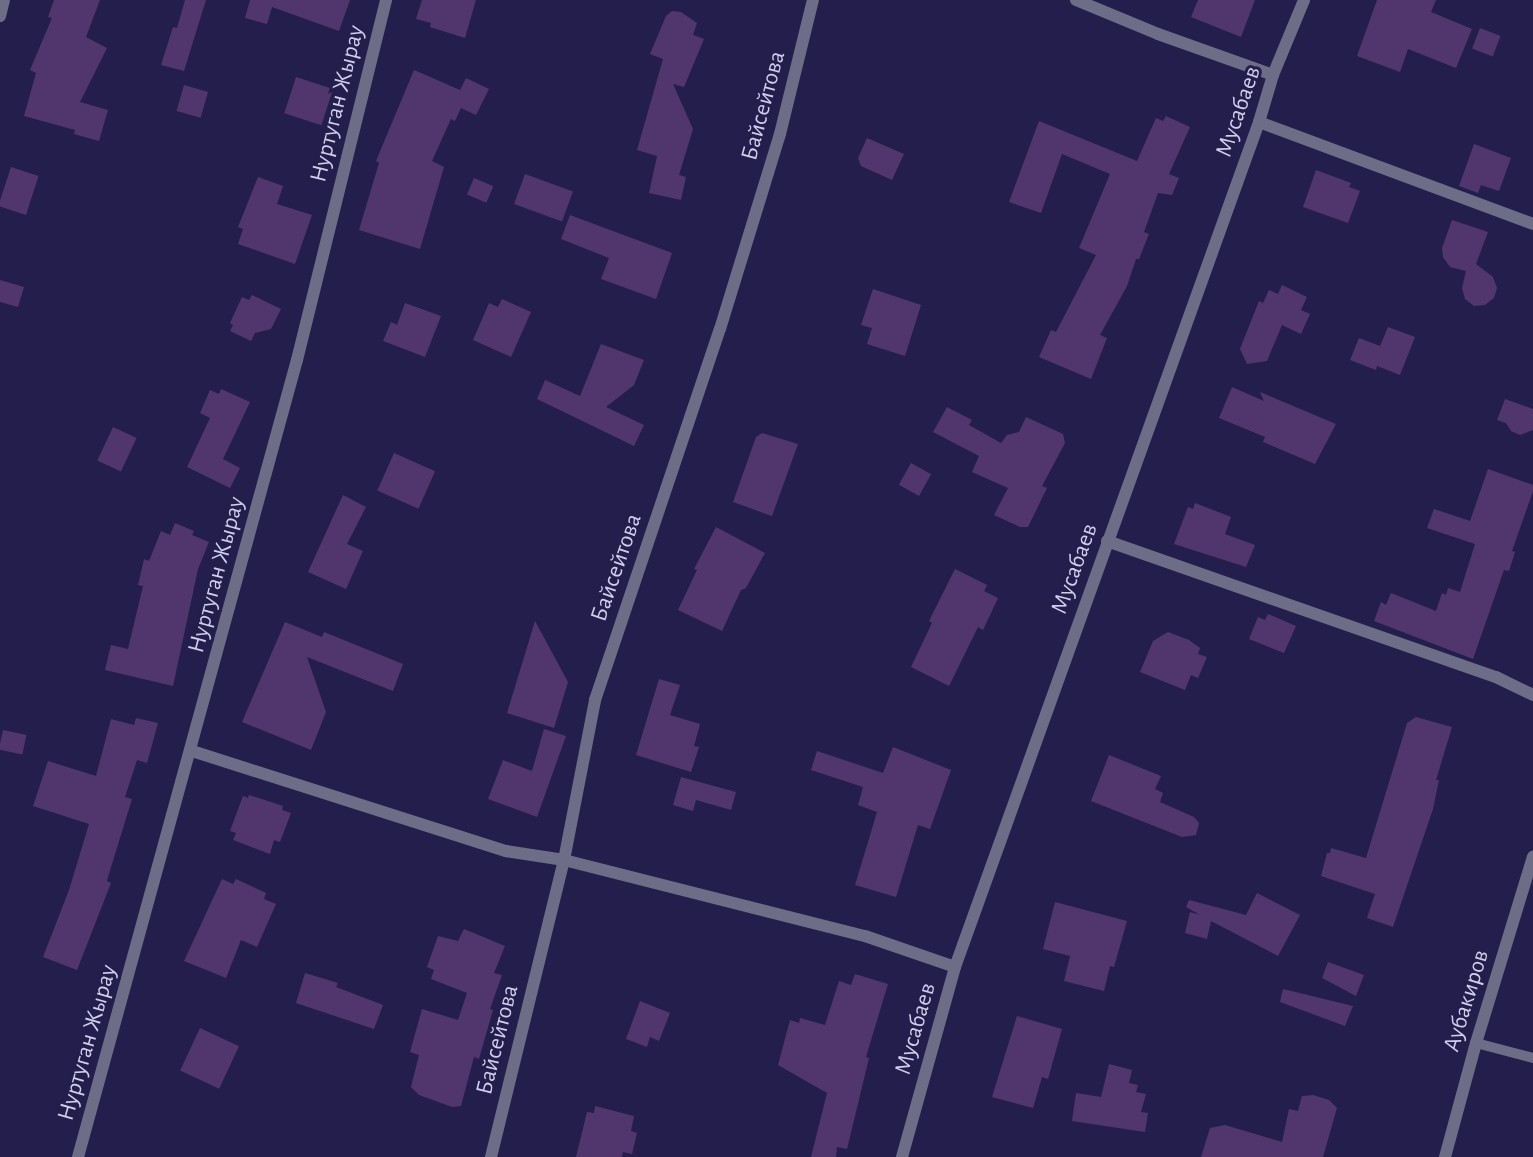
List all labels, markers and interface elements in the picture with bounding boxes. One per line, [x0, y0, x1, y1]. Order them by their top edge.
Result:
street label: Нуртуган Жырау [305, 23, 371, 185]
street label: Байсейтова [736, 48, 792, 164]
street label: Мусабаев [1210, 63, 1268, 161]
street label: Нуртуган Жырау [182, 494, 252, 656]
street label: Байсейтова [585, 510, 649, 626]
street label: Мусабаев [1045, 520, 1105, 618]
street label: Аубакиров [1438, 947, 1496, 1055]
street label: Нуртуган Жырау [52, 962, 124, 1124]
street label: Мусабаев [889, 980, 943, 1078]
street label: Байсейтова [470, 982, 526, 1098]

